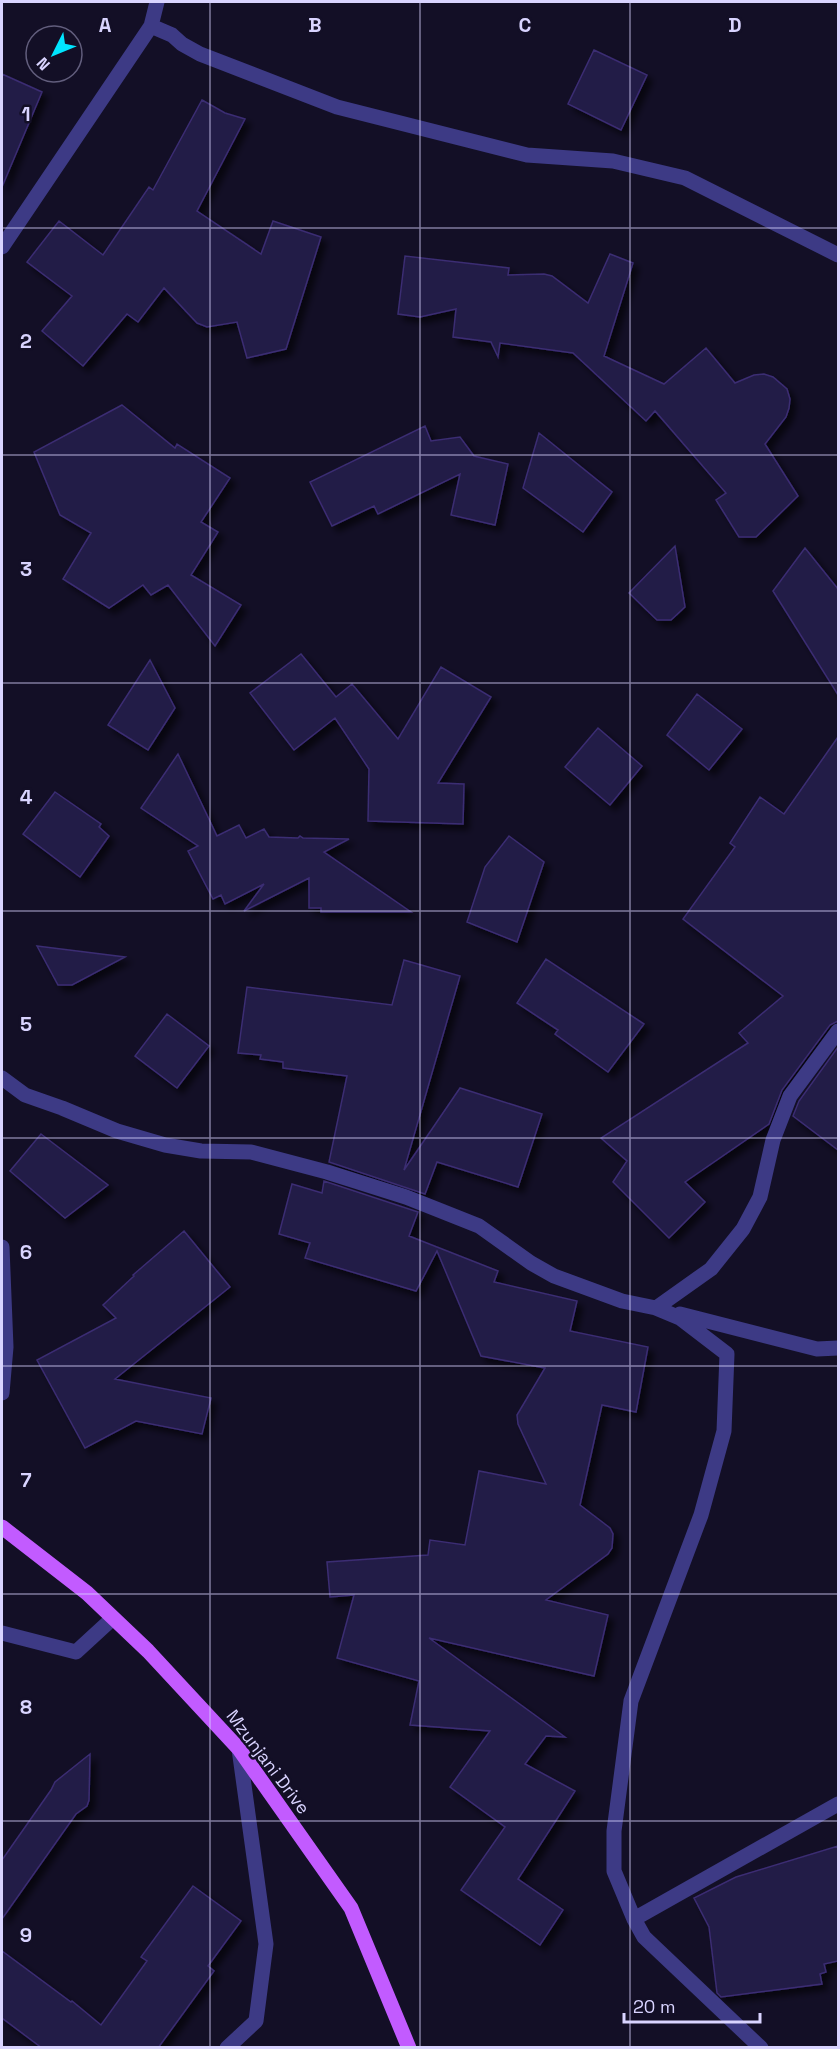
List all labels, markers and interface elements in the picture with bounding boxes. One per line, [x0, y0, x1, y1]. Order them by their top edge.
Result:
text: A [99, 12, 112, 38]
text: B [308, 12, 322, 38]
text: C [519, 12, 532, 38]
text: D [728, 12, 742, 38]
north arrow [24, 24, 84, 84]
text: N [32, 53, 55, 75]
text: 1 [21, 101, 31, 127]
text: 2 [20, 328, 32, 354]
text: 3 [20, 556, 32, 582]
text: 4 [20, 784, 33, 810]
text: 5 [20, 1011, 32, 1037]
text: 6 [20, 1239, 32, 1265]
text: 7 [20, 1467, 32, 1493]
text: 8 [20, 1694, 32, 1720]
street label: Mzunjani Drive [222, 1705, 315, 1819]
text: 9 [20, 1922, 32, 1948]
scale bar [624, 1986, 760, 2024]
text: 20 m [633, 1995, 676, 2018]

